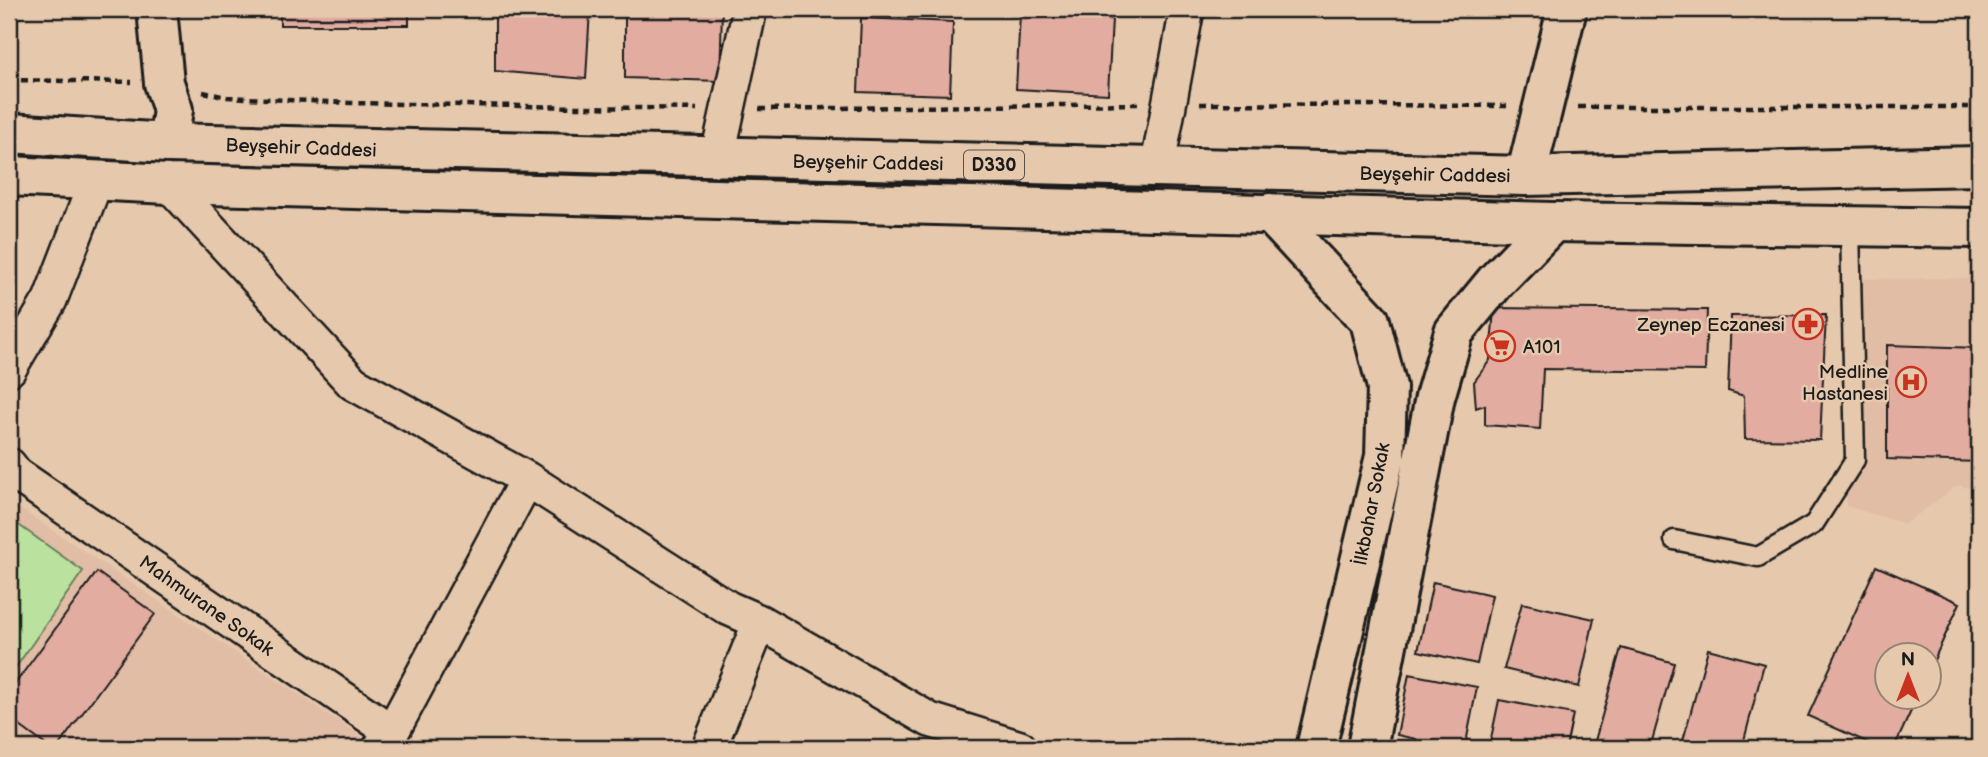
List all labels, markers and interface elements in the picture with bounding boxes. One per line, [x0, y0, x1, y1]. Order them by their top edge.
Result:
street label: Beyşehir Caddesi [225, 134, 377, 163]
road number: D330 [964, 150, 1024, 180]
street label: Beyşehir Caddesi [792, 151, 944, 176]
street label: Beyşehir Caddesi [1359, 163, 1511, 188]
pharmacy icon: Zeynep Eczanesi [1791, 307, 1825, 341]
place label: Zeynep Eczanesi [1636, 314, 1785, 337]
supermarket icon: A101 [1483, 329, 1517, 363]
place label: A101 [1523, 336, 1561, 359]
place label: Medline Hastanesi [1802, 361, 1888, 406]
hospital icon: Medline Hastanesi [1894, 365, 1928, 399]
street label: İlkbahar Sokak [1349, 440, 1396, 568]
street label: Mahmurane Sokak [134, 551, 278, 662]
north arrow [1872, 642, 1942, 712]
text: N [1901, 649, 1915, 672]

